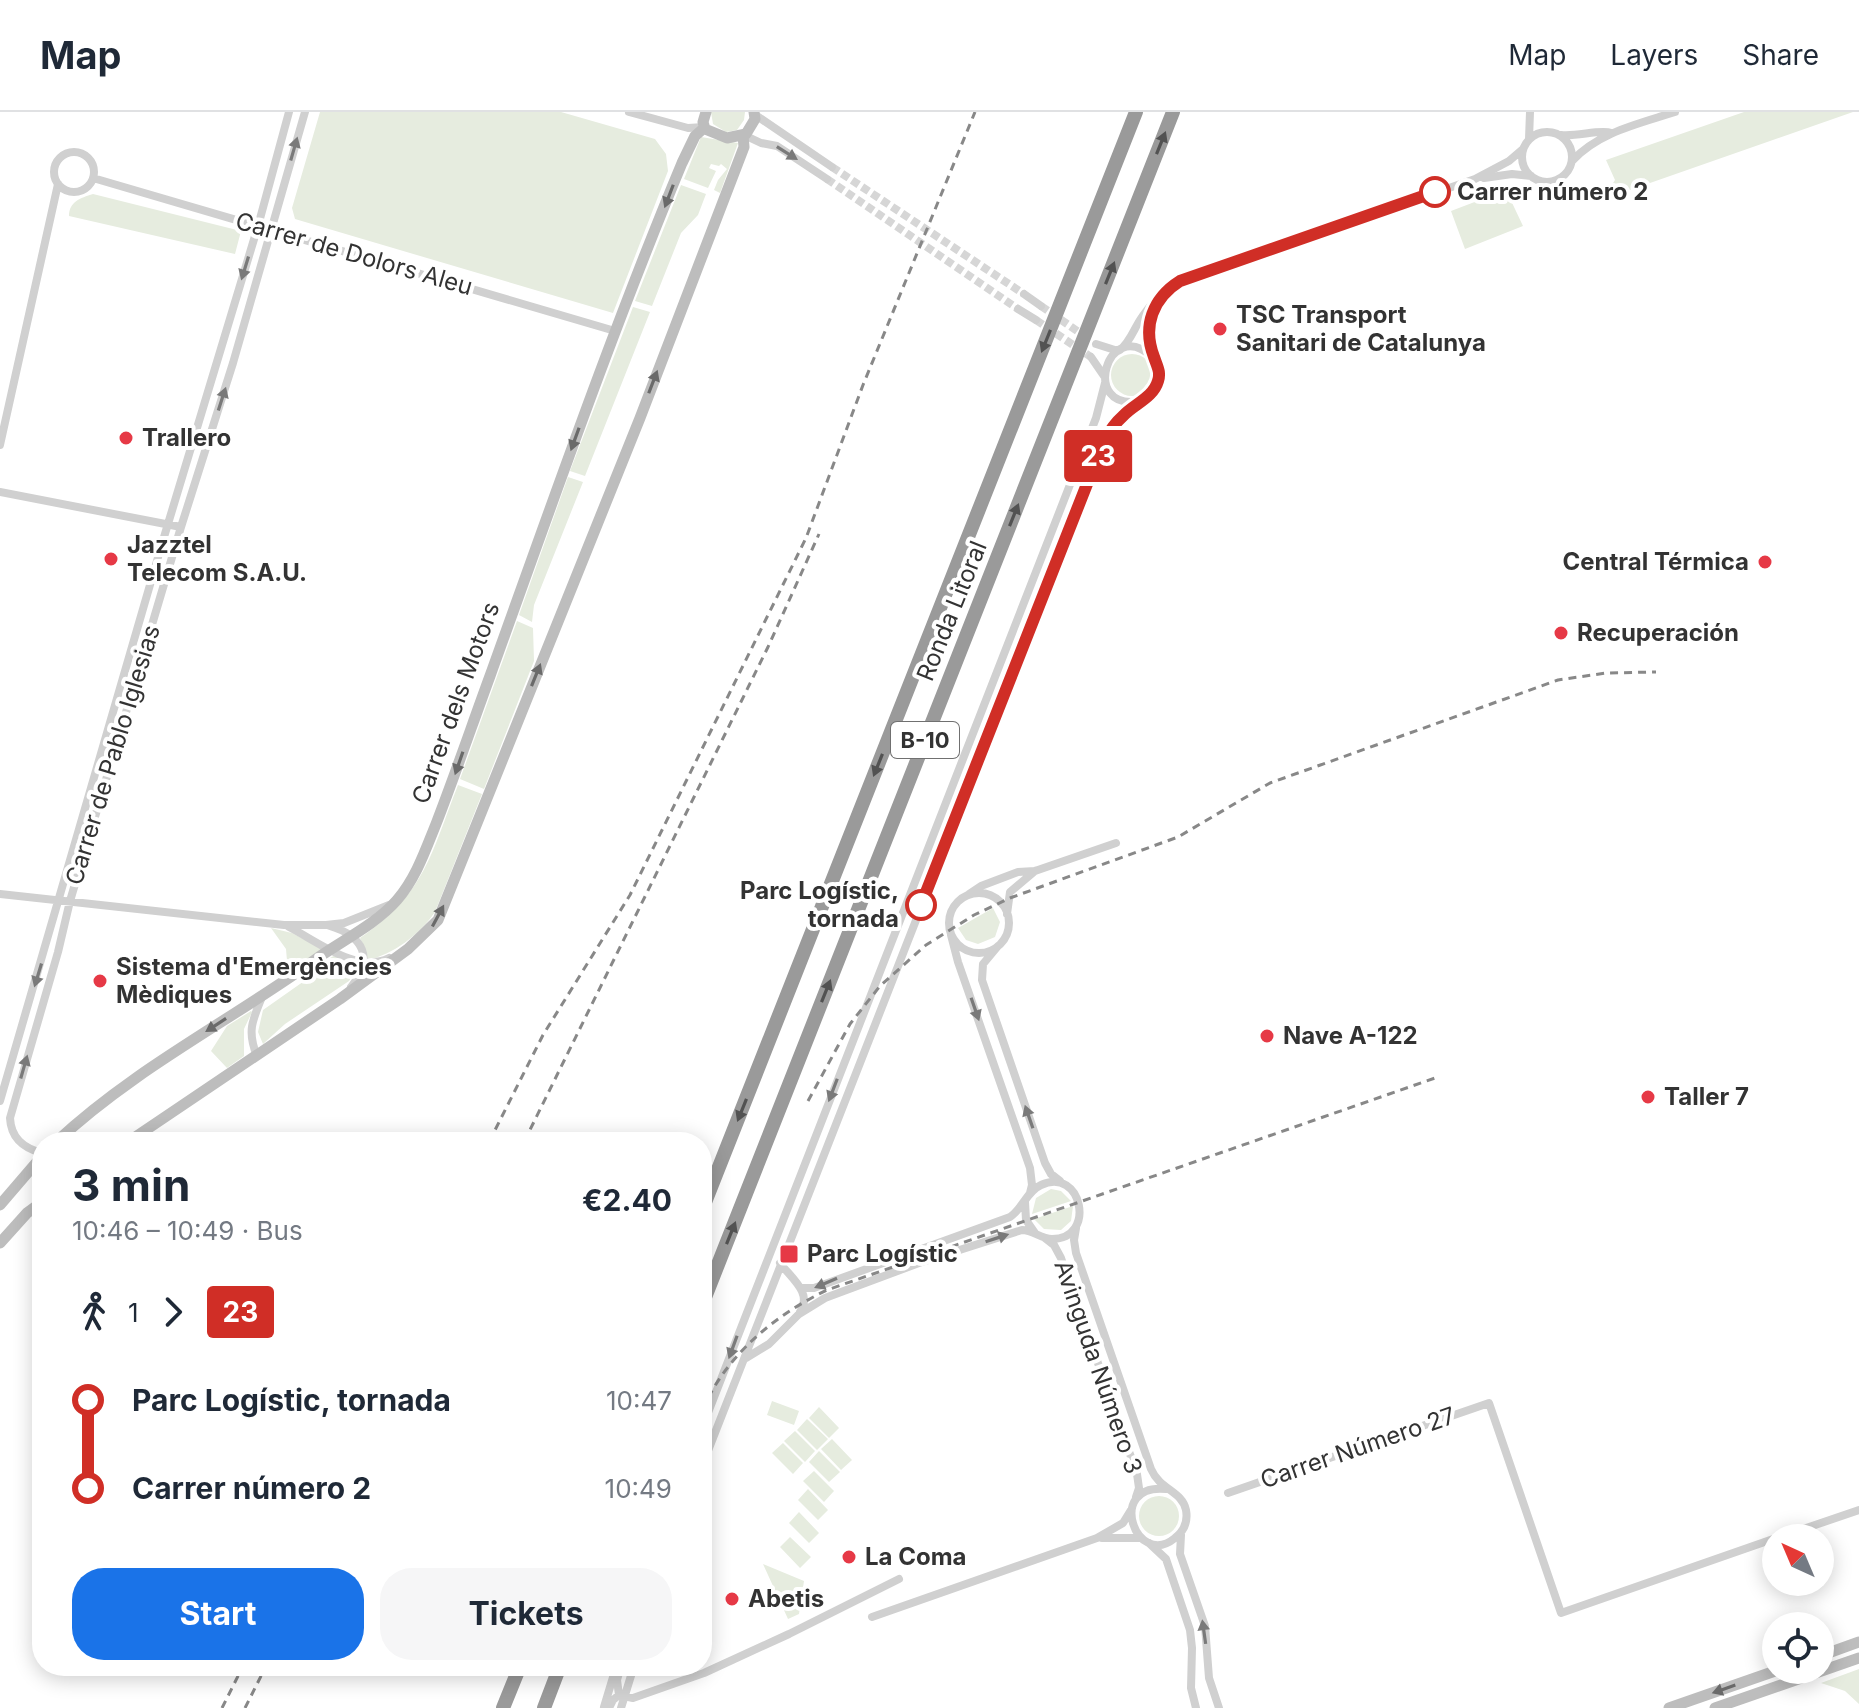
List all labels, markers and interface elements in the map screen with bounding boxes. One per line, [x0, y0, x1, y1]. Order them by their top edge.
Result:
text: Map [40, 32, 121, 78]
text: Map [1508, 38, 1566, 72]
text: Layers [1610, 38, 1698, 72]
text: Share [1742, 38, 1819, 72]
one-way arrow [1155, 131, 1168, 155]
one-way arrow [288, 137, 301, 161]
one-way arrow [776, 146, 798, 160]
marker: Carrer número 2 [1420, 177, 1450, 207]
place label: Carrer número 2 [1457, 177, 1648, 206]
one-way arrow [662, 184, 675, 208]
street label: Carrer de Dolors Aleu [232, 206, 476, 301]
one-way arrow [238, 256, 251, 280]
one-way arrow [1103, 261, 1116, 285]
place label: TSC Transport Sanitari de Catalunya [1236, 300, 1486, 357]
marker: TSC Transport Sanitari de Catalunya [1211, 320, 1229, 338]
one-way arrow [1039, 329, 1052, 353]
one-way arrow [648, 370, 660, 394]
one-way arrow [216, 387, 229, 411]
place label: Trallero [142, 423, 231, 452]
one-way arrow [568, 427, 581, 451]
marker: Trallero [117, 429, 135, 447]
line badge: 23 [1062, 430, 1134, 482]
text: 23 [1080, 439, 1116, 473]
one-way arrow [1008, 503, 1021, 527]
place label: Jazztel Telecom S.A.U. [127, 530, 307, 587]
street label: Ronda Litoral [910, 537, 993, 685]
place label: Central Térmica [1563, 547, 1749, 576]
marker: Jazztel Telecom S.A.U. [102, 550, 120, 568]
marker: Central Térmica [1756, 553, 1774, 571]
street label: Carrer dels Motors [406, 598, 506, 808]
place label: Recuperación [1577, 618, 1739, 647]
street label: Carrer de Pablo Iglesias [59, 621, 166, 888]
marker: Recuperación [1552, 624, 1570, 642]
one-way arrow [529, 663, 542, 687]
road number: B-10 [891, 722, 959, 758]
one-way arrow [453, 751, 465, 775]
one-way arrow [871, 753, 884, 777]
place label: Parc Logístic, tornada [740, 876, 899, 933]
marker: Parc Logístic, tornada [906, 890, 936, 920]
one-way arrow [432, 904, 445, 927]
place label: Sistema d'Emergències Mèdiques [116, 952, 392, 1009]
one-way arrow [31, 964, 44, 988]
marker: Sistema d'Emergències Mèdiques [91, 972, 109, 990]
one-way arrow [820, 979, 833, 1003]
one-way arrow [969, 997, 982, 1021]
one-way arrow [205, 1017, 227, 1032]
place label: Nave A-122 [1283, 1021, 1418, 1050]
marker: Nave A-122 [1258, 1027, 1276, 1045]
one-way arrow [18, 1054, 31, 1078]
one-way arrow [826, 1078, 839, 1102]
place label: Taller 7 [1664, 1082, 1749, 1111]
marker: Taller 7 [1639, 1088, 1657, 1106]
one-way arrow [735, 1098, 748, 1122]
one-way arrow [1022, 1105, 1034, 1129]
text: 3 min [72, 1158, 190, 1212]
text: €2.40 [582, 1182, 672, 1218]
text: 10:46 – 10:49 · Bus [72, 1215, 303, 1246]
one-way arrow [724, 1221, 737, 1245]
one-way arrow [986, 1231, 1010, 1243]
place label: Parc Logístic [807, 1239, 958, 1268]
marker: Parc Logístic [778, 1243, 800, 1265]
street label: Avinguda Número 3 [1048, 1256, 1149, 1478]
one-way arrow [814, 1276, 838, 1289]
icon: walk [72, 1290, 116, 1334]
icon: forward [151, 1290, 195, 1334]
text: 23 [223, 1295, 258, 1329]
text: 1 [128, 1297, 139, 1328]
one-way arrow [726, 1335, 739, 1359]
text: Parc Logístic, tornada [132, 1382, 451, 1418]
text: 10:47 [606, 1385, 672, 1416]
street label: Carrer Número 27 [1257, 1401, 1459, 1494]
text: Carrer número 2 [132, 1470, 371, 1506]
text: 10:49 [605, 1473, 672, 1504]
north arrow [1762, 1524, 1834, 1596]
map controls [1762, 1524, 1834, 1684]
place label: La Coma [865, 1542, 967, 1571]
marker: La Coma [840, 1548, 858, 1566]
button: Start [72, 1568, 364, 1660]
button: Tickets [380, 1568, 672, 1660]
place label: Abetis [748, 1584, 824, 1613]
marker: Abetis [723, 1590, 741, 1608]
button: locate [1762, 1612, 1834, 1684]
one-way arrow [1197, 1619, 1210, 1644]
one-way arrow [1711, 1683, 1735, 1696]

